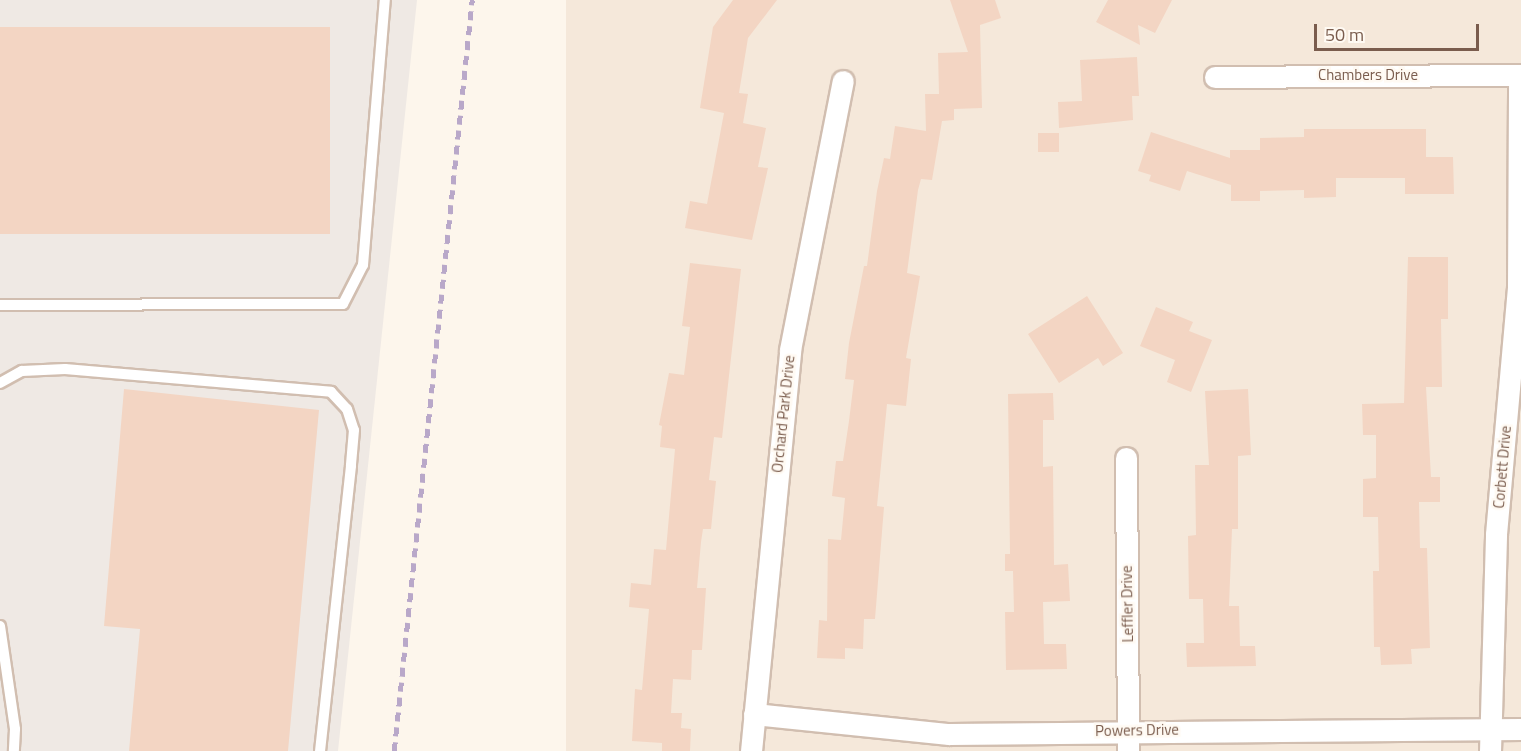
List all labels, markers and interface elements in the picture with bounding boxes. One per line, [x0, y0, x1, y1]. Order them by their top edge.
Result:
scale bar [1317, 12, 1482, 50]
text: 50 m [1325, 21, 1364, 48]
street label: Chambers Drive [1318, 66, 1418, 84]
street label: Orchard Park Drive [768, 354, 798, 474]
street label: Corbett Drive [1489, 425, 1515, 509]
street label: Leffler Drive [1117, 565, 1137, 643]
street label: Powers Drive [1095, 720, 1179, 740]

